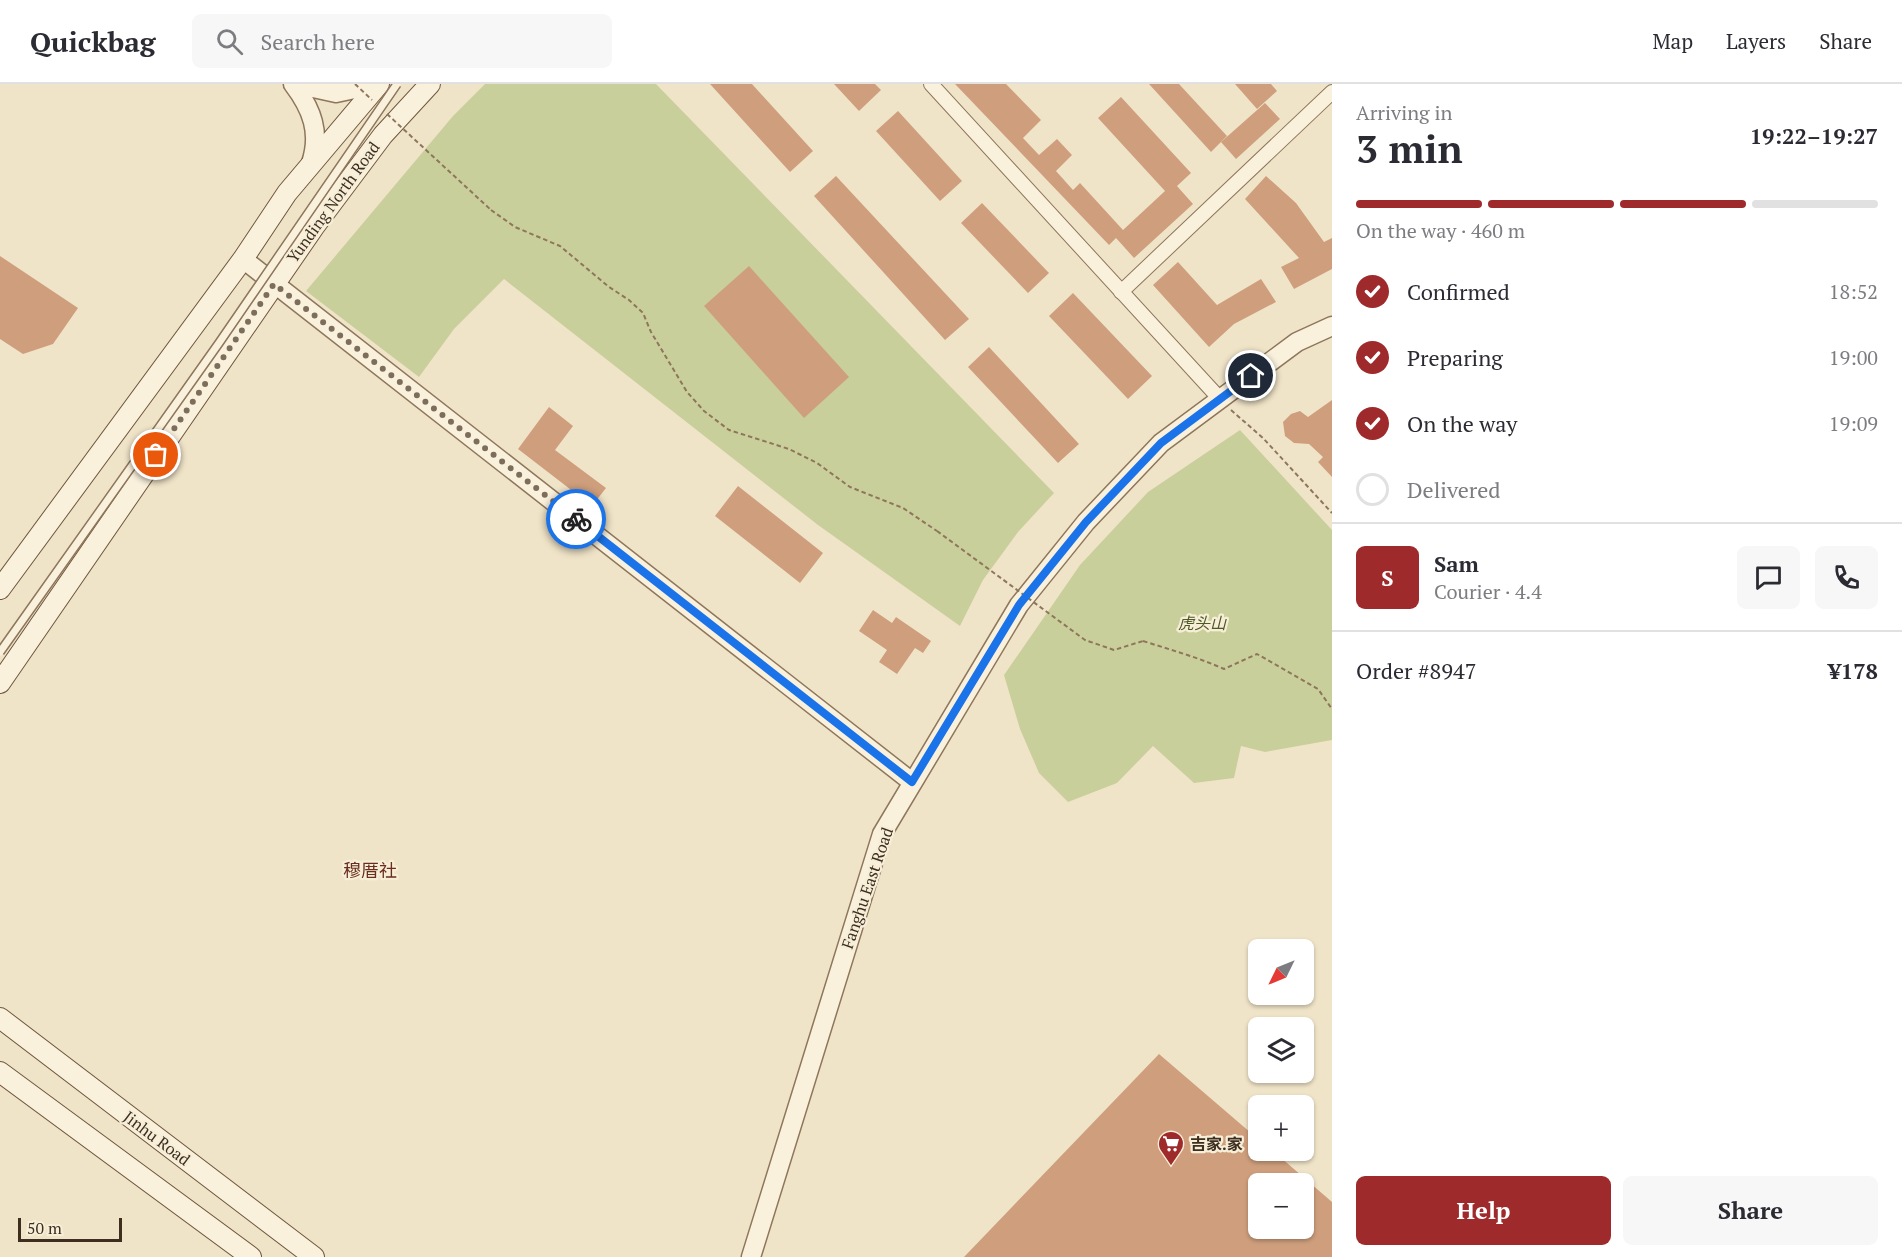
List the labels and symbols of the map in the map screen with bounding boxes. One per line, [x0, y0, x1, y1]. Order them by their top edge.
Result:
street label: Yunding North Road [282, 137, 385, 267]
pin [1225, 350, 1276, 401]
pin [130, 429, 181, 480]
courier [546, 489, 606, 549]
park label: 虎头山 [1178, 612, 1227, 634]
street label: Fanghu East Road [836, 824, 898, 952]
district label: 穆厝社 [343, 858, 397, 882]
north arrow [1248, 939, 1314, 1005]
street label: Jinhu Road [119, 1106, 195, 1170]
supermarket icon: 吉家.家 [1156, 1129, 1186, 1167]
place label: 吉家.家 [1190, 1133, 1243, 1155]
scale bar [18, 1215, 122, 1242]

